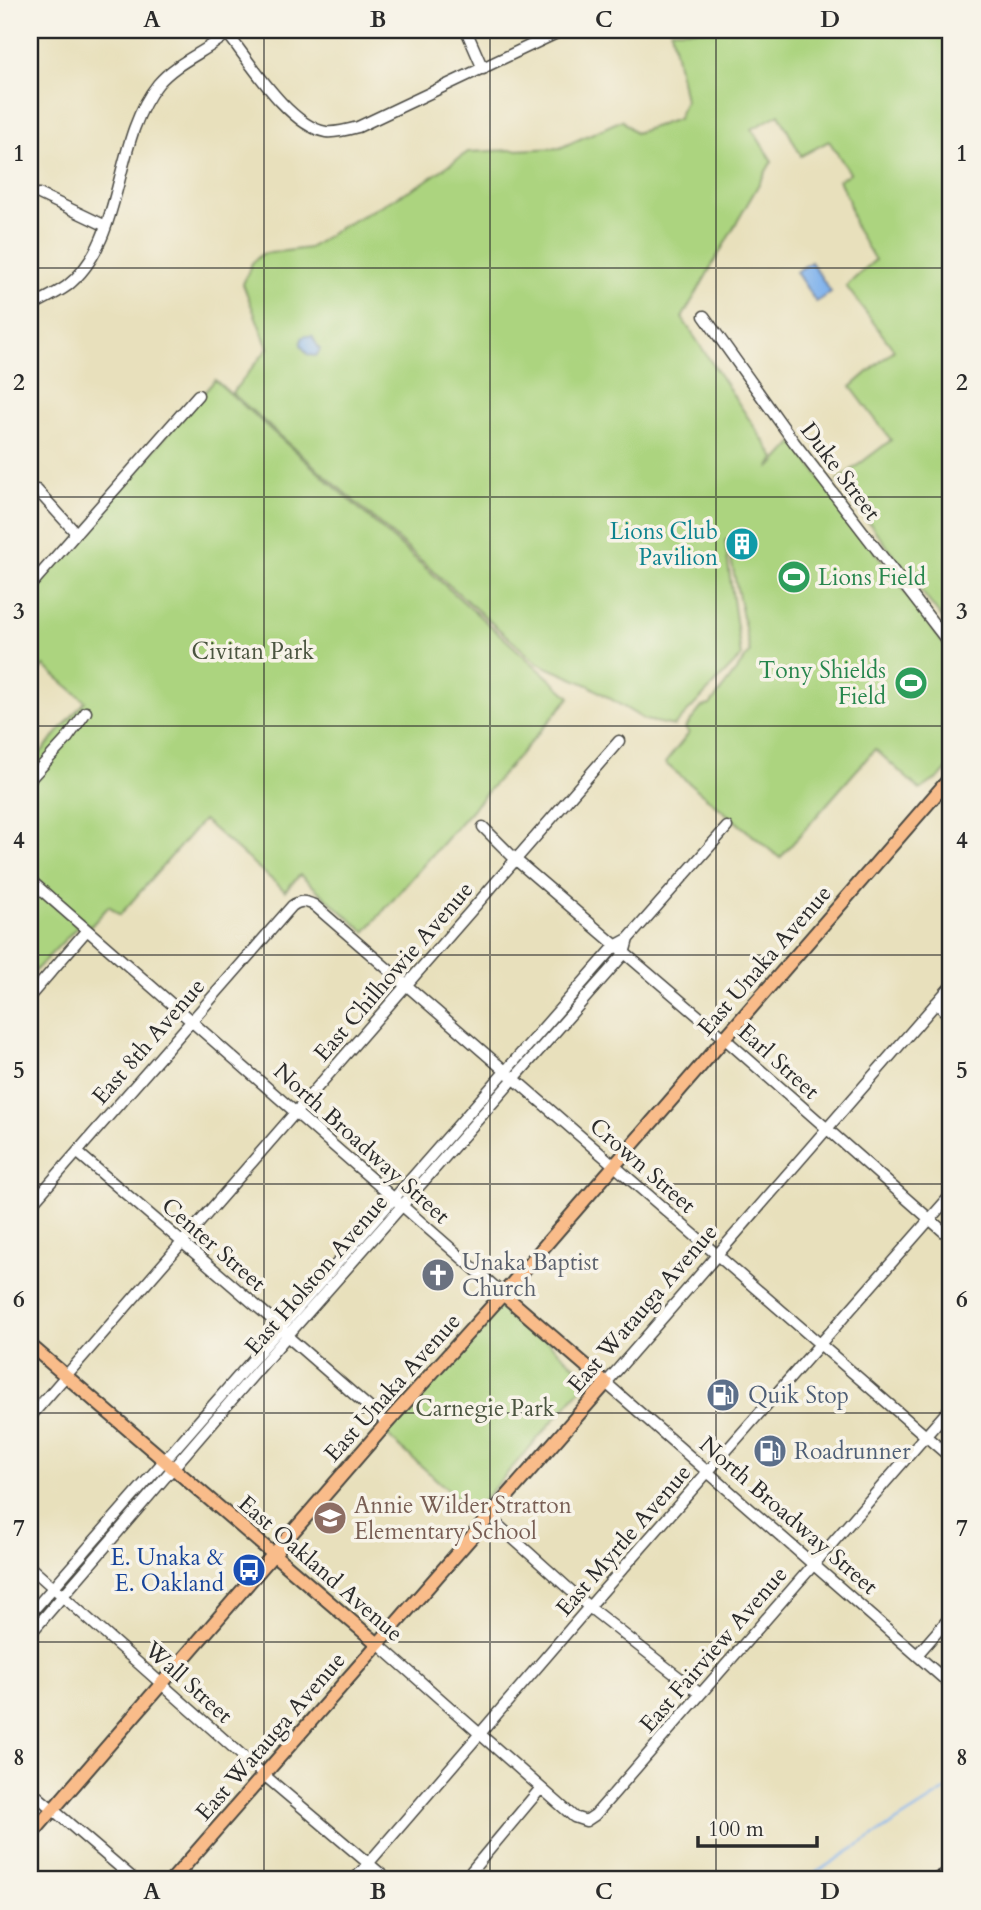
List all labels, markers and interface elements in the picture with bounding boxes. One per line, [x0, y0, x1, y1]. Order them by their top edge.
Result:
text: A [143, 4, 161, 35]
text: B [370, 4, 386, 35]
text: C [595, 4, 613, 35]
text: D [820, 4, 840, 35]
text: 1 [13, 138, 25, 169]
text: 1 [956, 138, 968, 169]
text: 2 [13, 367, 25, 398]
text: 2 [956, 367, 968, 398]
street label: Duke Street [793, 416, 888, 527]
place label: Lions Club Pavilion [610, 516, 718, 573]
building icon: Lions Club Pavilion [723, 525, 761, 563]
sports icon: Lions Field [775, 558, 813, 596]
place label: Lions Field [818, 562, 927, 593]
text: 3 [13, 596, 25, 627]
text: 3 [956, 596, 968, 627]
park label: Civitan Park [192, 636, 315, 667]
place label: Tony Shields Field [758, 655, 887, 712]
sports icon: Tony Shields Field [892, 664, 930, 702]
text: 4 [13, 825, 25, 856]
text: 4 [956, 825, 968, 856]
street label: East Chilhowie Avenue [307, 875, 480, 1068]
street label: East Unaka Avenue [690, 878, 838, 1042]
street label: East 8th Avenue [85, 972, 212, 1111]
street label: Earl Street [731, 1016, 826, 1106]
text: 5 [13, 1055, 25, 1086]
text: 5 [956, 1055, 968, 1086]
street label: North Broadway Street [267, 1056, 456, 1231]
street label: Crown Street [583, 1111, 702, 1220]
street label: East Holston Avenue [238, 1187, 395, 1361]
street label: Center Street [155, 1190, 272, 1298]
street label: East Watauga Avenue [560, 1217, 724, 1399]
place label: Unaka Baptist Church [462, 1247, 599, 1304]
church icon: Unaka Baptist Church [419, 1256, 457, 1294]
text: 6 [13, 1284, 25, 1315]
text: 6 [956, 1284, 968, 1315]
street label: East Unaka Avenue [317, 1306, 467, 1468]
fuel station icon: Quik Stop [704, 1376, 742, 1414]
place label: Quik Stop [748, 1380, 849, 1411]
park label: Carnegie Park [415, 1393, 556, 1424]
street label: North Broadway Street [693, 1429, 885, 1602]
fuel station icon: Roadrunner [751, 1432, 789, 1470]
place label: Roadrunner [794, 1436, 911, 1467]
street label: East Myrtle Avenue [549, 1458, 698, 1623]
street label: East Oakland Avenue [232, 1488, 410, 1649]
place label: Annie Wilder Stratton Elementary School [354, 1490, 572, 1547]
school or university icon: Annie Wilder Stratton Elementary School [311, 1499, 349, 1537]
text: 7 [13, 1513, 25, 1544]
text: 7 [956, 1513, 968, 1544]
place label: E. Unaka & E. Oakland [110, 1542, 225, 1599]
bus stop icon: E. Unaka & E. Oakland [230, 1551, 268, 1589]
street label: East Fairview Avenue [632, 1560, 794, 1739]
street label: Wall Street [137, 1634, 239, 1730]
street label: East Watauga Avenue [188, 1645, 352, 1827]
text: 8 [13, 1742, 25, 1773]
text: 8 [956, 1742, 968, 1773]
scale bar [698, 1805, 816, 1849]
text: 100 m [708, 1815, 764, 1844]
text: A [143, 1876, 161, 1907]
text: B [370, 1876, 386, 1907]
text: C [595, 1876, 613, 1907]
text: D [820, 1876, 840, 1907]

